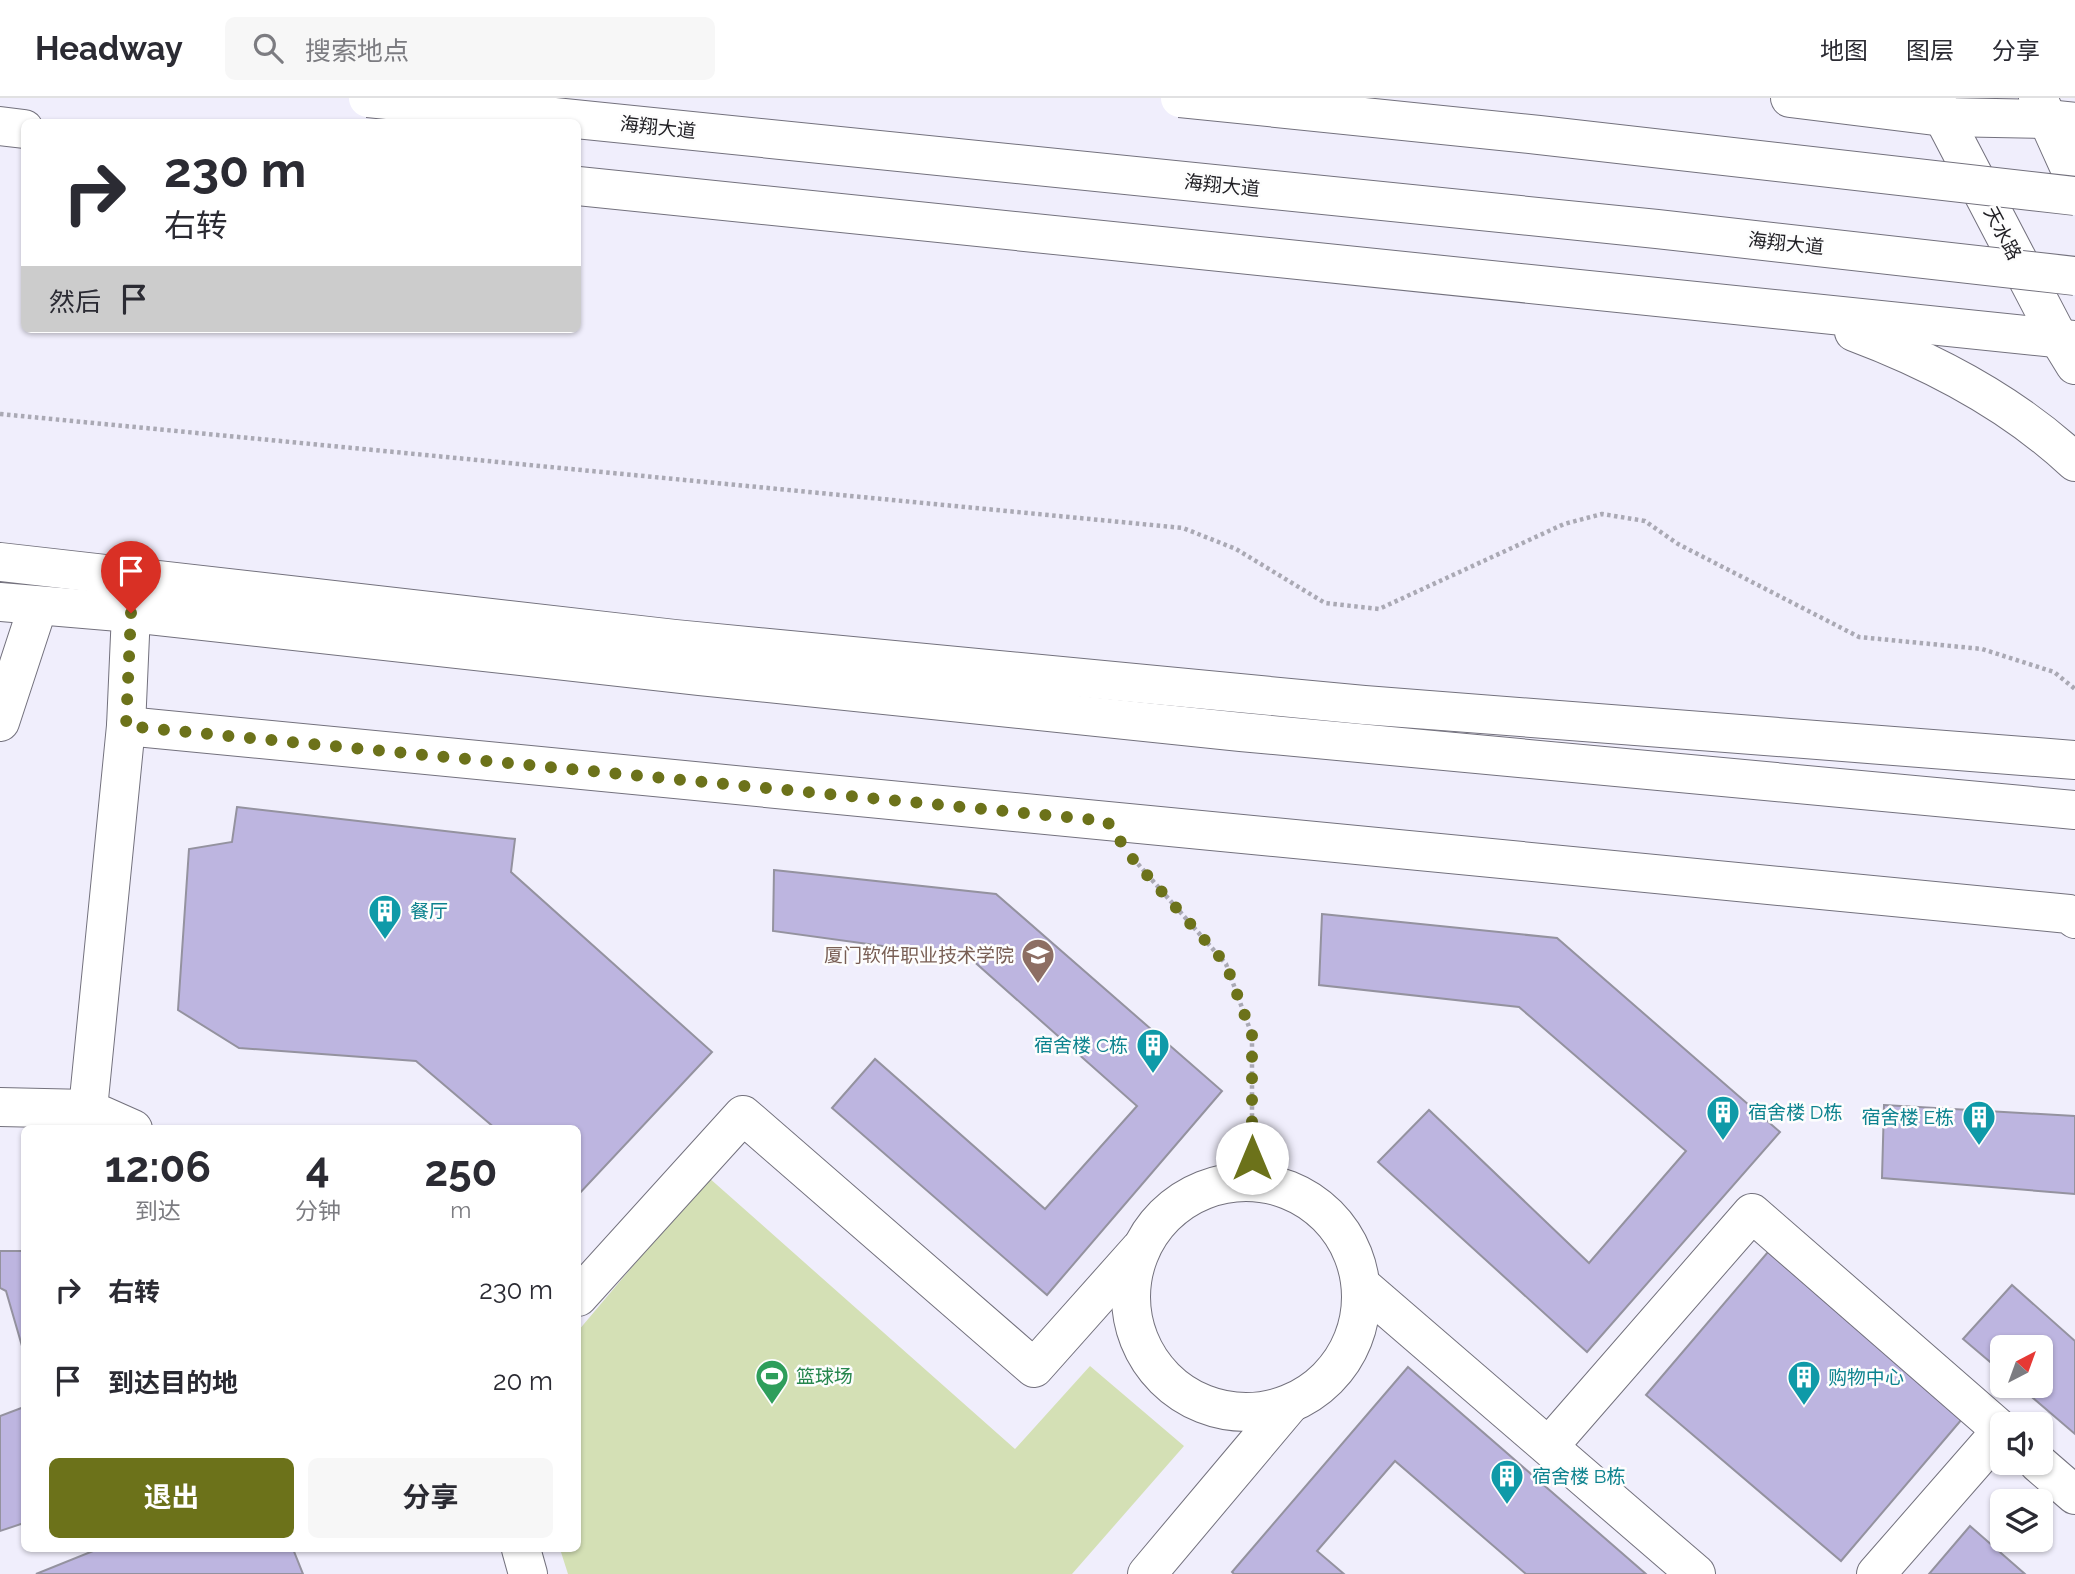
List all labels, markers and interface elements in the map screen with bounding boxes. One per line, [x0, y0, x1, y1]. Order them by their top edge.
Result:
search box [225, 17, 715, 80]
text: Headway [35, 29, 183, 68]
icon: search [249, 29, 287, 67]
text: 搜索地点 [305, 36, 409, 66]
text: 地图 [1820, 36, 1868, 65]
text: 图层 [1906, 36, 1954, 65]
text: 分享 [1992, 36, 2040, 65]
street label: 海翔大道 [619, 112, 697, 142]
text: 230 m [164, 141, 306, 198]
icon: right [49, 147, 140, 238]
street label: 海翔大道 [1183, 170, 1261, 200]
street label: 天水路 [1980, 203, 2026, 263]
text: 右转 [164, 207, 228, 244]
street label: 海翔大道 [1747, 228, 1825, 258]
icon: arrive [115, 280, 153, 318]
text: 然后 [49, 287, 101, 317]
pin [101, 541, 161, 613]
icon: arrive [112, 552, 150, 590]
building icon: 餐厅 [366, 892, 404, 941]
place label: 餐厅 [410, 900, 448, 922]
school or university icon: 厦门软件职业技术学院 [1019, 936, 1057, 985]
place label: 厦门软件职业技术学院 [824, 944, 1014, 966]
building icon: 宿舍楼 C栋 [1134, 1026, 1172, 1075]
place label: 宿舍楼 C栋 [1034, 1034, 1128, 1056]
building icon: 宿舍楼 D栋 [1704, 1093, 1742, 1142]
building icon: 宿舍楼 E栋 [1960, 1098, 1998, 1147]
place label: 宿舍楼 D栋 [1748, 1101, 1842, 1123]
place label: 宿舍楼 E栋 [1862, 1106, 1954, 1128]
position arrow [1215, 1121, 1289, 1195]
text: 12:06 [105, 1143, 211, 1192]
text: 4 [306, 1143, 330, 1192]
text: 250 [424, 1147, 497, 1196]
text: m [450, 1196, 471, 1223]
text: 到达 [135, 1197, 181, 1224]
text: 分钟 [295, 1197, 341, 1224]
icon: right [49, 1271, 87, 1309]
text: 230 m [479, 1275, 553, 1305]
text: 右转 [108, 1277, 160, 1307]
north arrow [1990, 1335, 2053, 1398]
map controls [1990, 1335, 2053, 1552]
sports icon: 篮球场 [753, 1357, 791, 1406]
building icon: 购物中心 [1785, 1358, 1823, 1407]
icon: arrive [49, 1362, 87, 1400]
place label: 篮球场 [796, 1365, 853, 1387]
text: 20 m [493, 1366, 553, 1396]
place label: 购物中心 [1828, 1366, 1904, 1388]
text: 到达目的地 [108, 1368, 238, 1398]
button: sound [1990, 1412, 2053, 1475]
building icon: 宿舍楼 B栋 [1488, 1457, 1526, 1506]
button: 退出 [49, 1458, 294, 1538]
button: 分享 [308, 1458, 553, 1538]
place label: 宿舍楼 B栋 [1532, 1465, 1626, 1487]
button: layers [1990, 1489, 2053, 1552]

